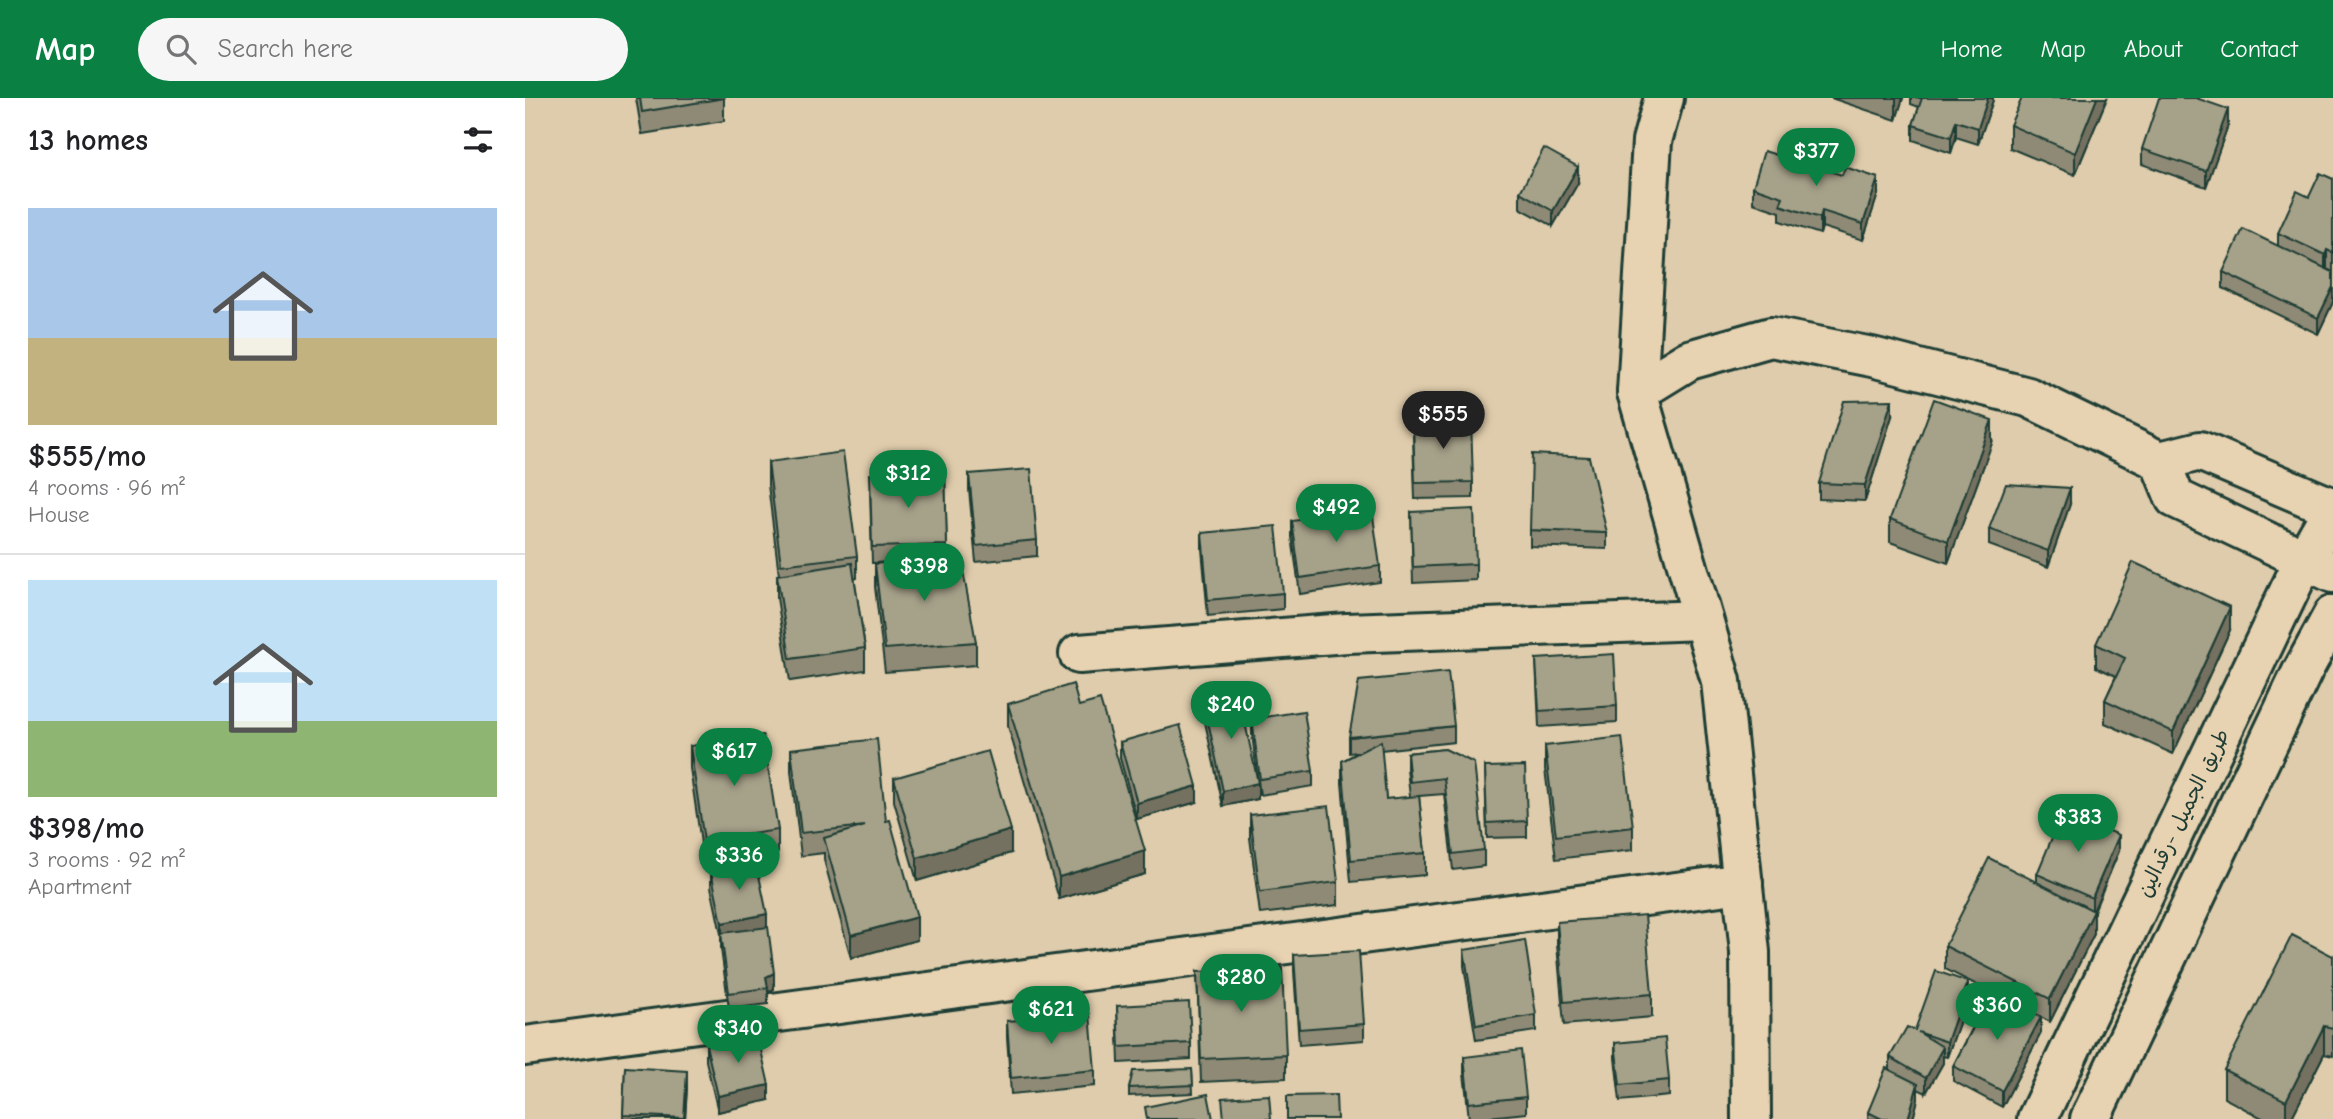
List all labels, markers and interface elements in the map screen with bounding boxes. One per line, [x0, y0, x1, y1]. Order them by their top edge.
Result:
search box [138, 18, 628, 81]
text: Map [35, 30, 96, 68]
icon: search [162, 30, 200, 68]
text: Search here [218, 34, 353, 64]
text: Home [1941, 35, 2002, 63]
text: Map [2040, 35, 2086, 63]
text: About [2124, 35, 2182, 63]
text: Contact [2220, 35, 2298, 63]
icon: filters [459, 121, 497, 159]
text: 13 homes [28, 123, 148, 158]
pin: $377 [1775, 129, 1857, 188]
text: $377 [1793, 137, 1839, 164]
icon: home [200, 253, 326, 379]
pin: $555 [1402, 392, 1484, 451]
text: $555 [1418, 400, 1468, 427]
text: $555/mo [28, 439, 146, 474]
pin: $312 [867, 450, 949, 510]
text: $312 [885, 459, 931, 486]
text: 4 rooms · 96 m² [28, 474, 185, 501]
pin: $492 [1295, 484, 1377, 544]
text: $492 [1312, 493, 1360, 520]
text: House [28, 501, 90, 528]
pin: $398 [883, 544, 965, 603]
text: $398 [900, 552, 949, 579]
icon: home [200, 625, 326, 751]
pin: $240 [1190, 682, 1272, 741]
text: $240 [1207, 690, 1255, 717]
street label: طريق الجميل -رقدالين [2132, 725, 2234, 901]
pin: $617 [693, 728, 775, 788]
text: $617 [711, 737, 757, 764]
pin: $383 [2037, 794, 2119, 854]
text: $383 [2054, 803, 2102, 830]
text: $398/mo [28, 811, 144, 846]
pin: $336 [698, 832, 780, 892]
text: $336 [715, 841, 763, 868]
text: 3 rooms · 92 m² [28, 846, 185, 873]
text: Apartment [28, 873, 131, 900]
pin: $280 [1200, 954, 1282, 1014]
text: $280 [1216, 963, 1266, 990]
pin: $360 [1956, 982, 2038, 1042]
pin: $621 [1010, 986, 1092, 1046]
text: $360 [1972, 991, 2022, 1018]
text: $621 [1028, 995, 1074, 1022]
pin: $340 [697, 1006, 779, 1065]
text: $340 [713, 1014, 763, 1041]

